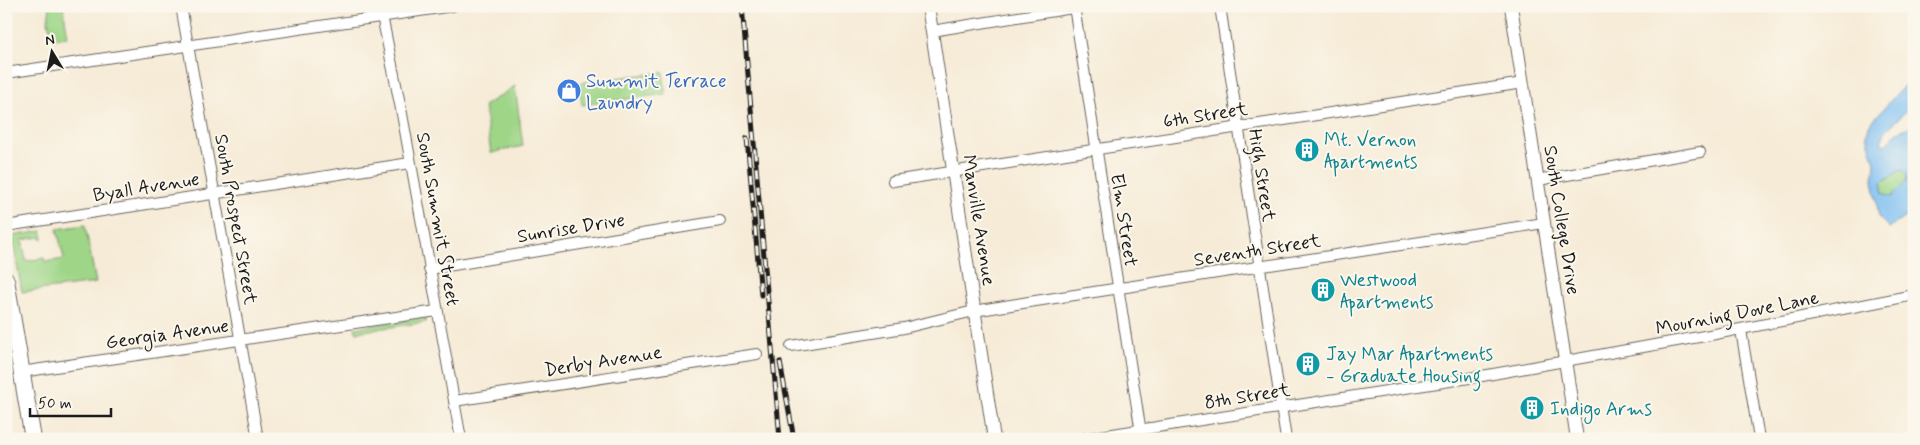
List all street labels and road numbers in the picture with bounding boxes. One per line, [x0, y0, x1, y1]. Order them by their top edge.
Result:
street label: 6th Street [1161, 96, 1249, 134]
street label: High Street [1239, 127, 1281, 224]
street label: South Summit Street [410, 130, 465, 308]
street label: South Prospect Street [208, 132, 263, 306]
street label: South College Drive [1536, 144, 1586, 297]
street label: Manville Avenue [956, 153, 1001, 288]
street label: Byall Avenue [91, 167, 201, 208]
street label: Elm Street [1104, 172, 1143, 269]
street label: Sunrise Drive [516, 208, 627, 249]
street label: Seventh Street [1192, 228, 1322, 273]
street label: Mourning Dove Lane [1654, 285, 1822, 345]
street label: Georgia Avenue [104, 313, 231, 357]
street label: Derby Avenue [543, 340, 664, 384]
street label: 8th Street [1203, 377, 1292, 416]

